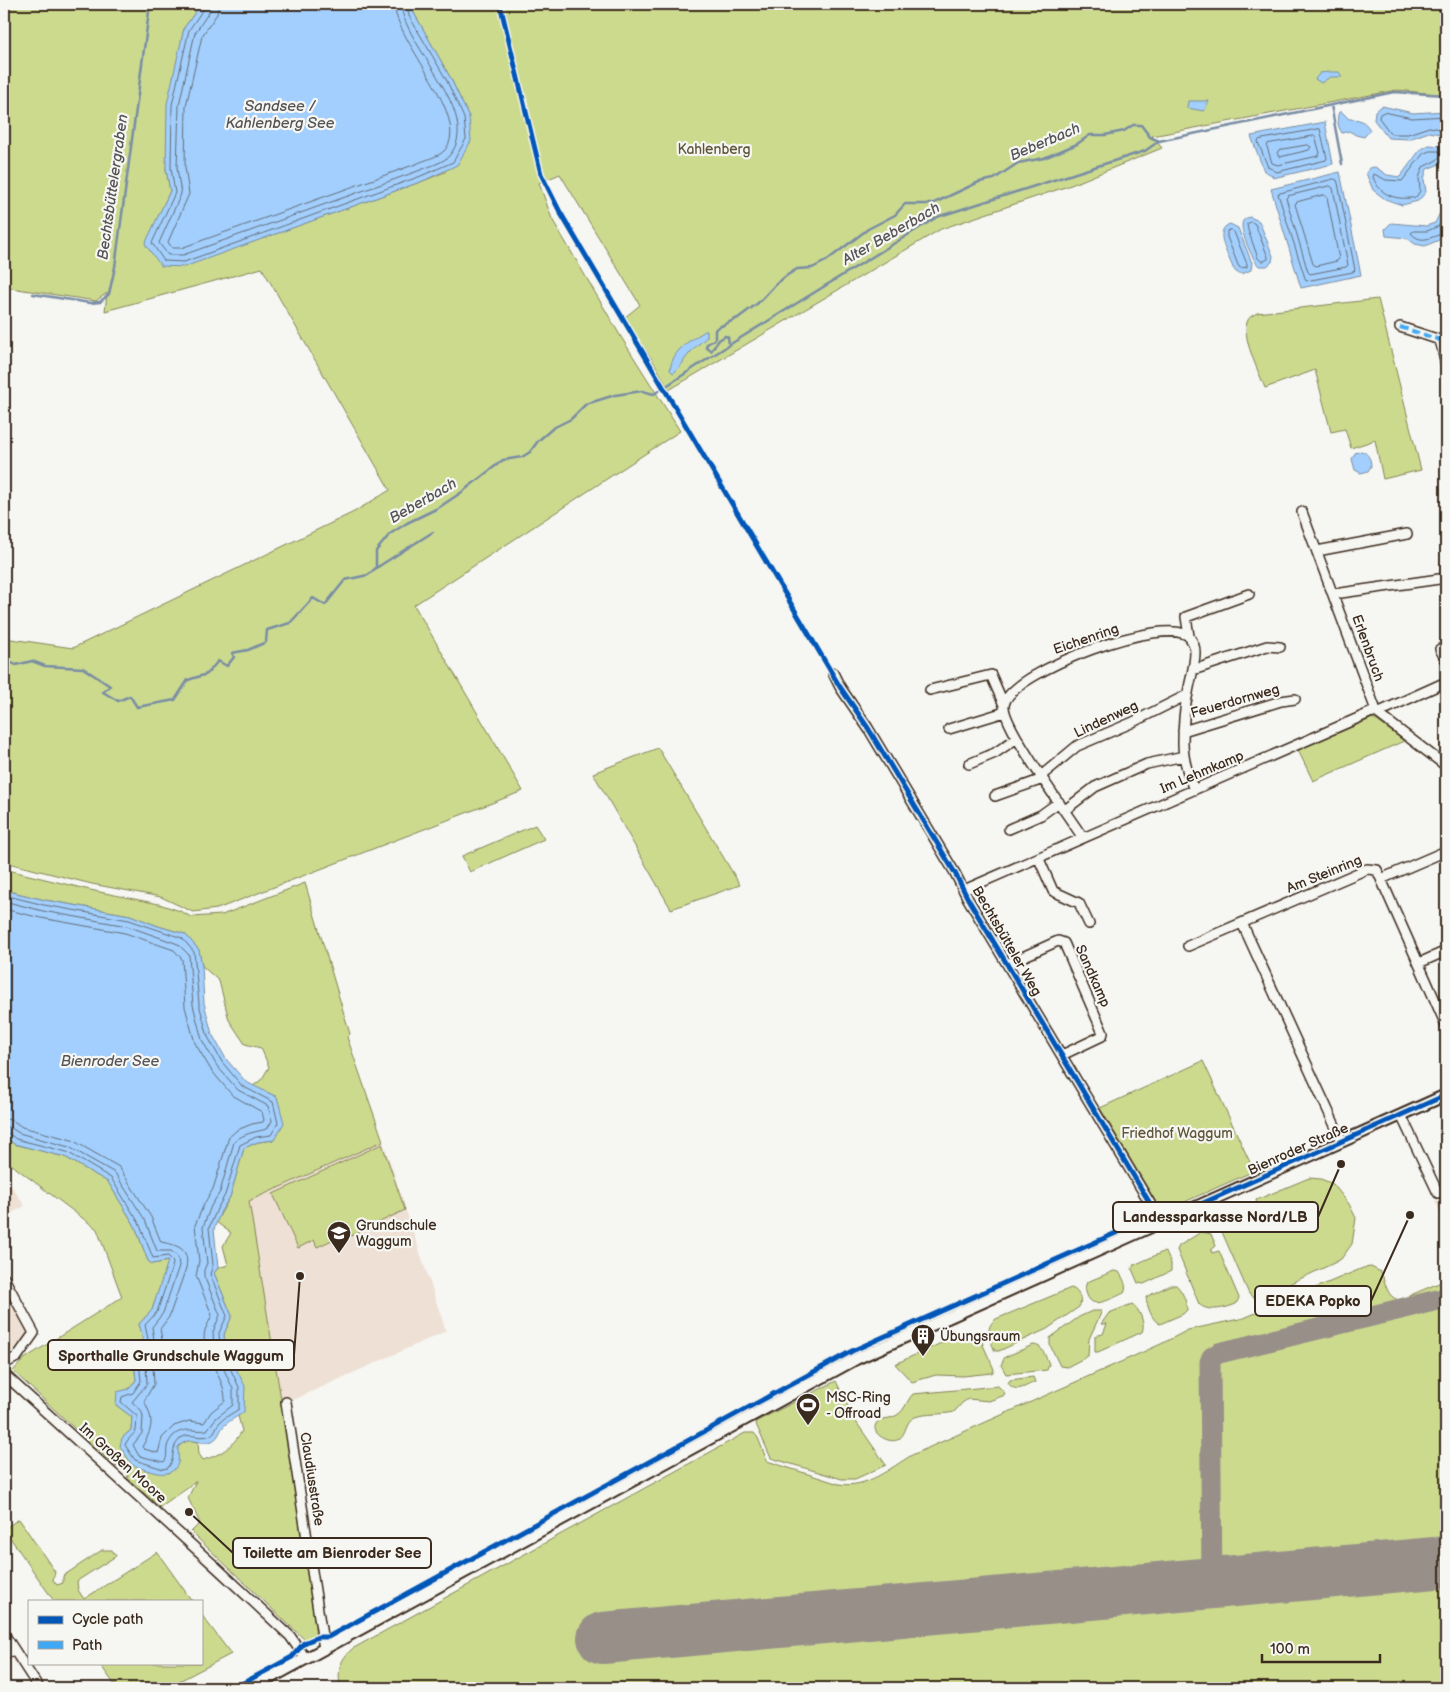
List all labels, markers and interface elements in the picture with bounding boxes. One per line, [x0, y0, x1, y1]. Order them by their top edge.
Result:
water label: Sandsee / Kahlenberg See [226, 97, 335, 133]
water label: Bechtsbüttelergraben [93, 113, 133, 261]
water label: Beberbach [1007, 119, 1083, 165]
park label: Kahlenberg [678, 141, 750, 158]
water label: Alter Beberbach [838, 198, 943, 270]
water label: Beberbach [386, 474, 460, 528]
street label: Erlenbruch [1348, 612, 1388, 684]
street label: Eichenring [1051, 620, 1121, 658]
street label: Feuerdornweg [1189, 680, 1281, 722]
street label: Lindenweg [1071, 697, 1141, 741]
street label: Im Lehmkamp [1158, 747, 1246, 797]
street label: Am Steinring [1284, 851, 1364, 897]
street label: Bechtsbütteler Weg [969, 883, 1045, 999]
street label: Sandkamp [1072, 942, 1114, 1010]
water label: Bienroder See [61, 1052, 159, 1071]
street label: Bienroder Straße [1245, 1119, 1351, 1179]
park label: Friedhof Waggum [1121, 1125, 1233, 1142]
callout: Landessparkasse Nord/LB [1113, 1202, 1318, 1232]
text: Landessparkasse Nord/LB [1123, 1208, 1308, 1227]
place label: Grundschule Waggum [356, 1217, 436, 1250]
school or university icon: Grundschule Waggum [326, 1220, 352, 1254]
callout: EDEKA Popko [1255, 1286, 1371, 1316]
text: EDEKA Popko [1265, 1292, 1361, 1311]
building icon: Übungsraum [910, 1323, 936, 1357]
place label: Übungsraum [940, 1327, 1020, 1345]
callout: Sporthalle Grundschule Waggum [48, 1340, 294, 1370]
text: Sporthalle Grundschule Waggum [58, 1347, 284, 1366]
place label: MSC-Ring - Offroad [826, 1389, 891, 1422]
sports icon: MSC-Ring - Offroad [795, 1392, 821, 1426]
street label: Im Großen Moore [76, 1419, 170, 1507]
street label: Claudiusstraße [296, 1431, 328, 1527]
callout: Toilette am Bienroder See [233, 1538, 431, 1568]
text: Toilette am Bienroder See [243, 1544, 422, 1563]
legend [28, 1600, 202, 1664]
text: Cycle path [72, 1610, 143, 1629]
scale bar [1262, 1632, 1380, 1664]
text: Path [72, 1636, 102, 1655]
text: 100 m [1270, 1640, 1310, 1659]

